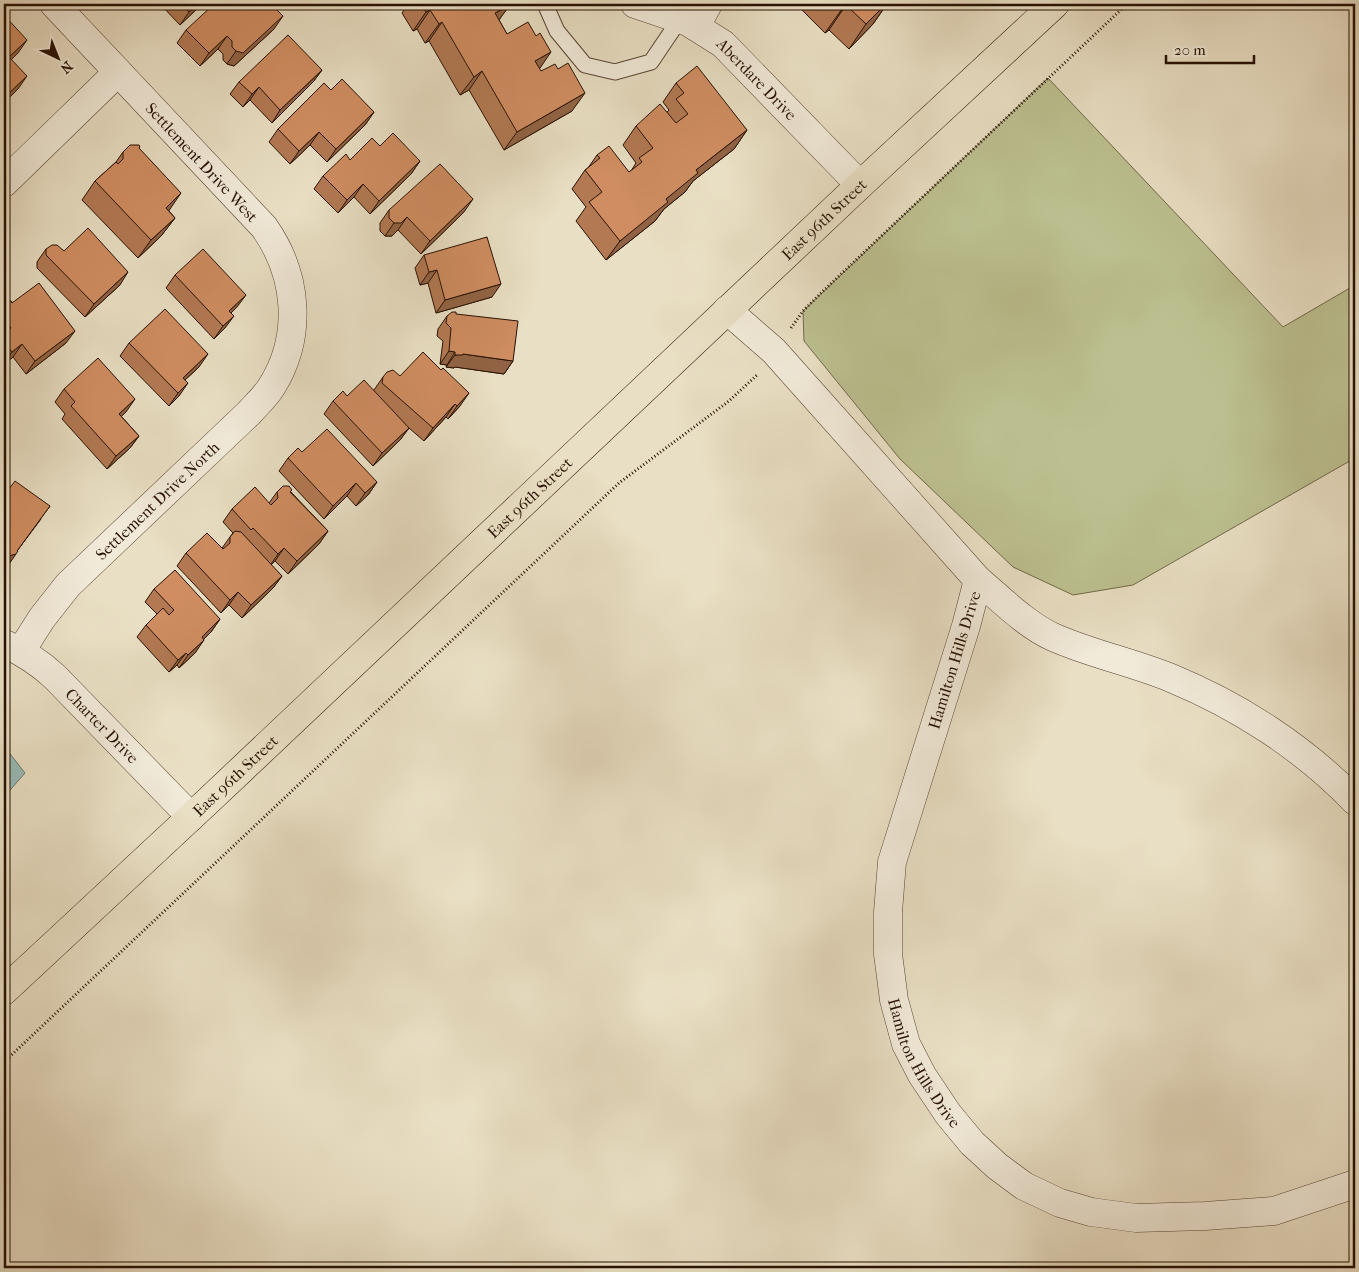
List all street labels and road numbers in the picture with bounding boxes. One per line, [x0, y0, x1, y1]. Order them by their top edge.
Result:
street label: Aberdare Drive [712, 34, 801, 124]
street label: Settlement Drive West [141, 99, 262, 226]
street label: East 96th Street [778, 175, 871, 264]
street label: Settlement Drive North [92, 438, 223, 564]
street label: East 96th Street [483, 453, 576, 542]
street label: Hamilton Hills Drive [924, 589, 985, 732]
street label: Charter Drive [61, 685, 143, 767]
street label: East 96th Street [189, 731, 282, 820]
street label: Hamilton Hills Drive [884, 996, 964, 1132]

